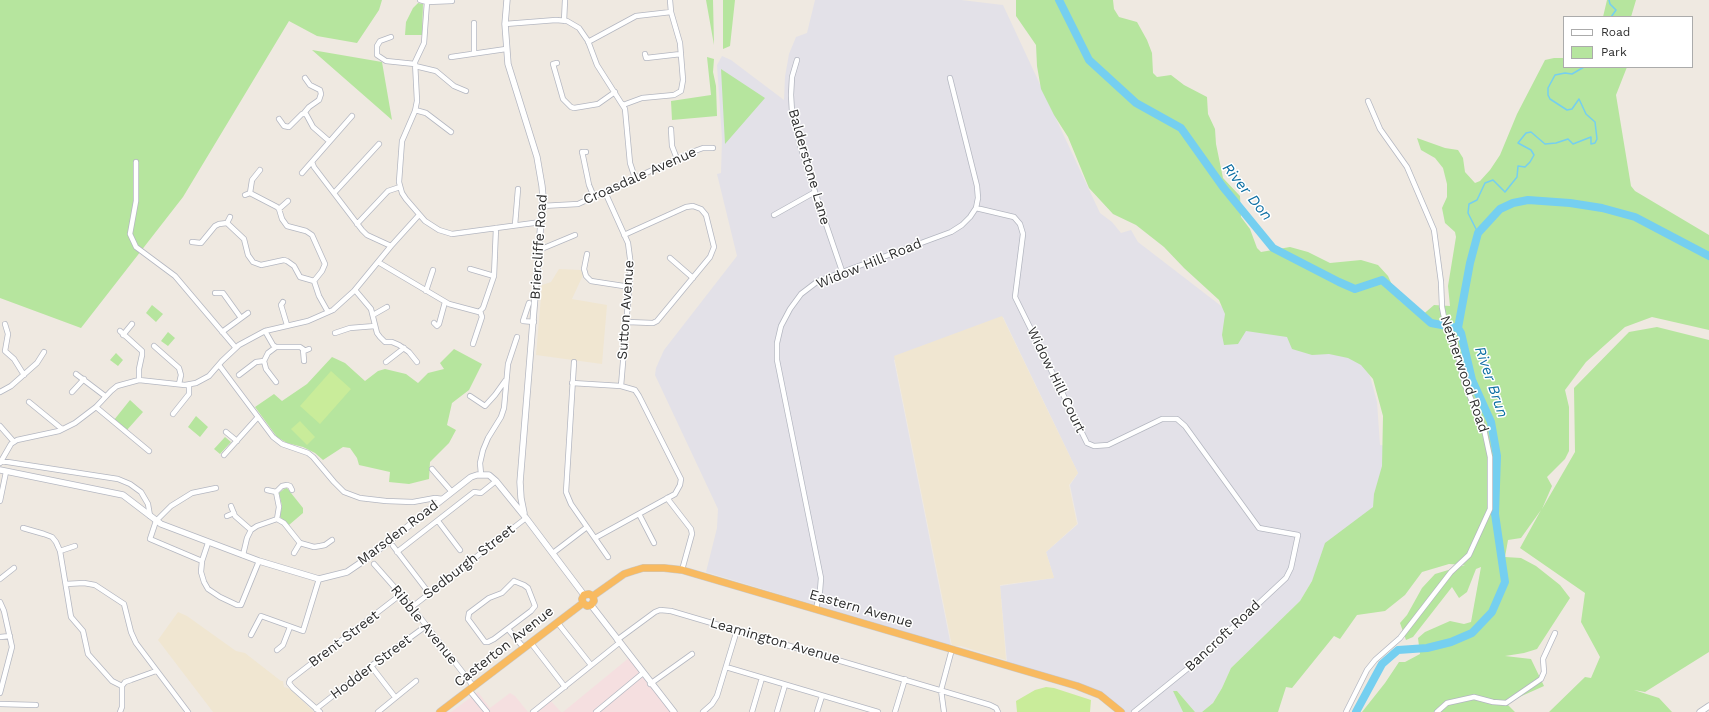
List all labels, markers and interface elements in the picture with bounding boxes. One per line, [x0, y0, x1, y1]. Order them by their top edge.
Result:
legend [1563, 16, 1693, 68]
text: Road [1601, 25, 1630, 39]
text: Park [1601, 45, 1627, 59]
street label: Balderstone Lane [784, 107, 834, 227]
street label: Croasdale Avenue [581, 143, 699, 209]
water label: River Don [1218, 160, 1276, 224]
street label: Briercliffe Road [527, 194, 551, 300]
street label: Widow Hill Road [814, 235, 924, 293]
street label: Sutton Avenue [614, 260, 638, 360]
street label: Netherwood Road [1436, 313, 1492, 435]
street label: Widow Hill Court [1023, 324, 1089, 436]
water label: River Brun [1470, 344, 1512, 420]
street label: Marsden Road [354, 497, 442, 569]
street label: Sedburgh Street [420, 521, 518, 603]
street label: Ribble Avenue [387, 582, 461, 668]
street label: Eastern Avenue [807, 586, 915, 632]
street label: Bancroft Road [1182, 597, 1264, 675]
street label: Casterton Avenue [451, 603, 557, 691]
street label: Brent Street [305, 607, 383, 671]
street label: Leamington Avenue [708, 614, 842, 668]
street label: Hodder Street [327, 631, 415, 703]

